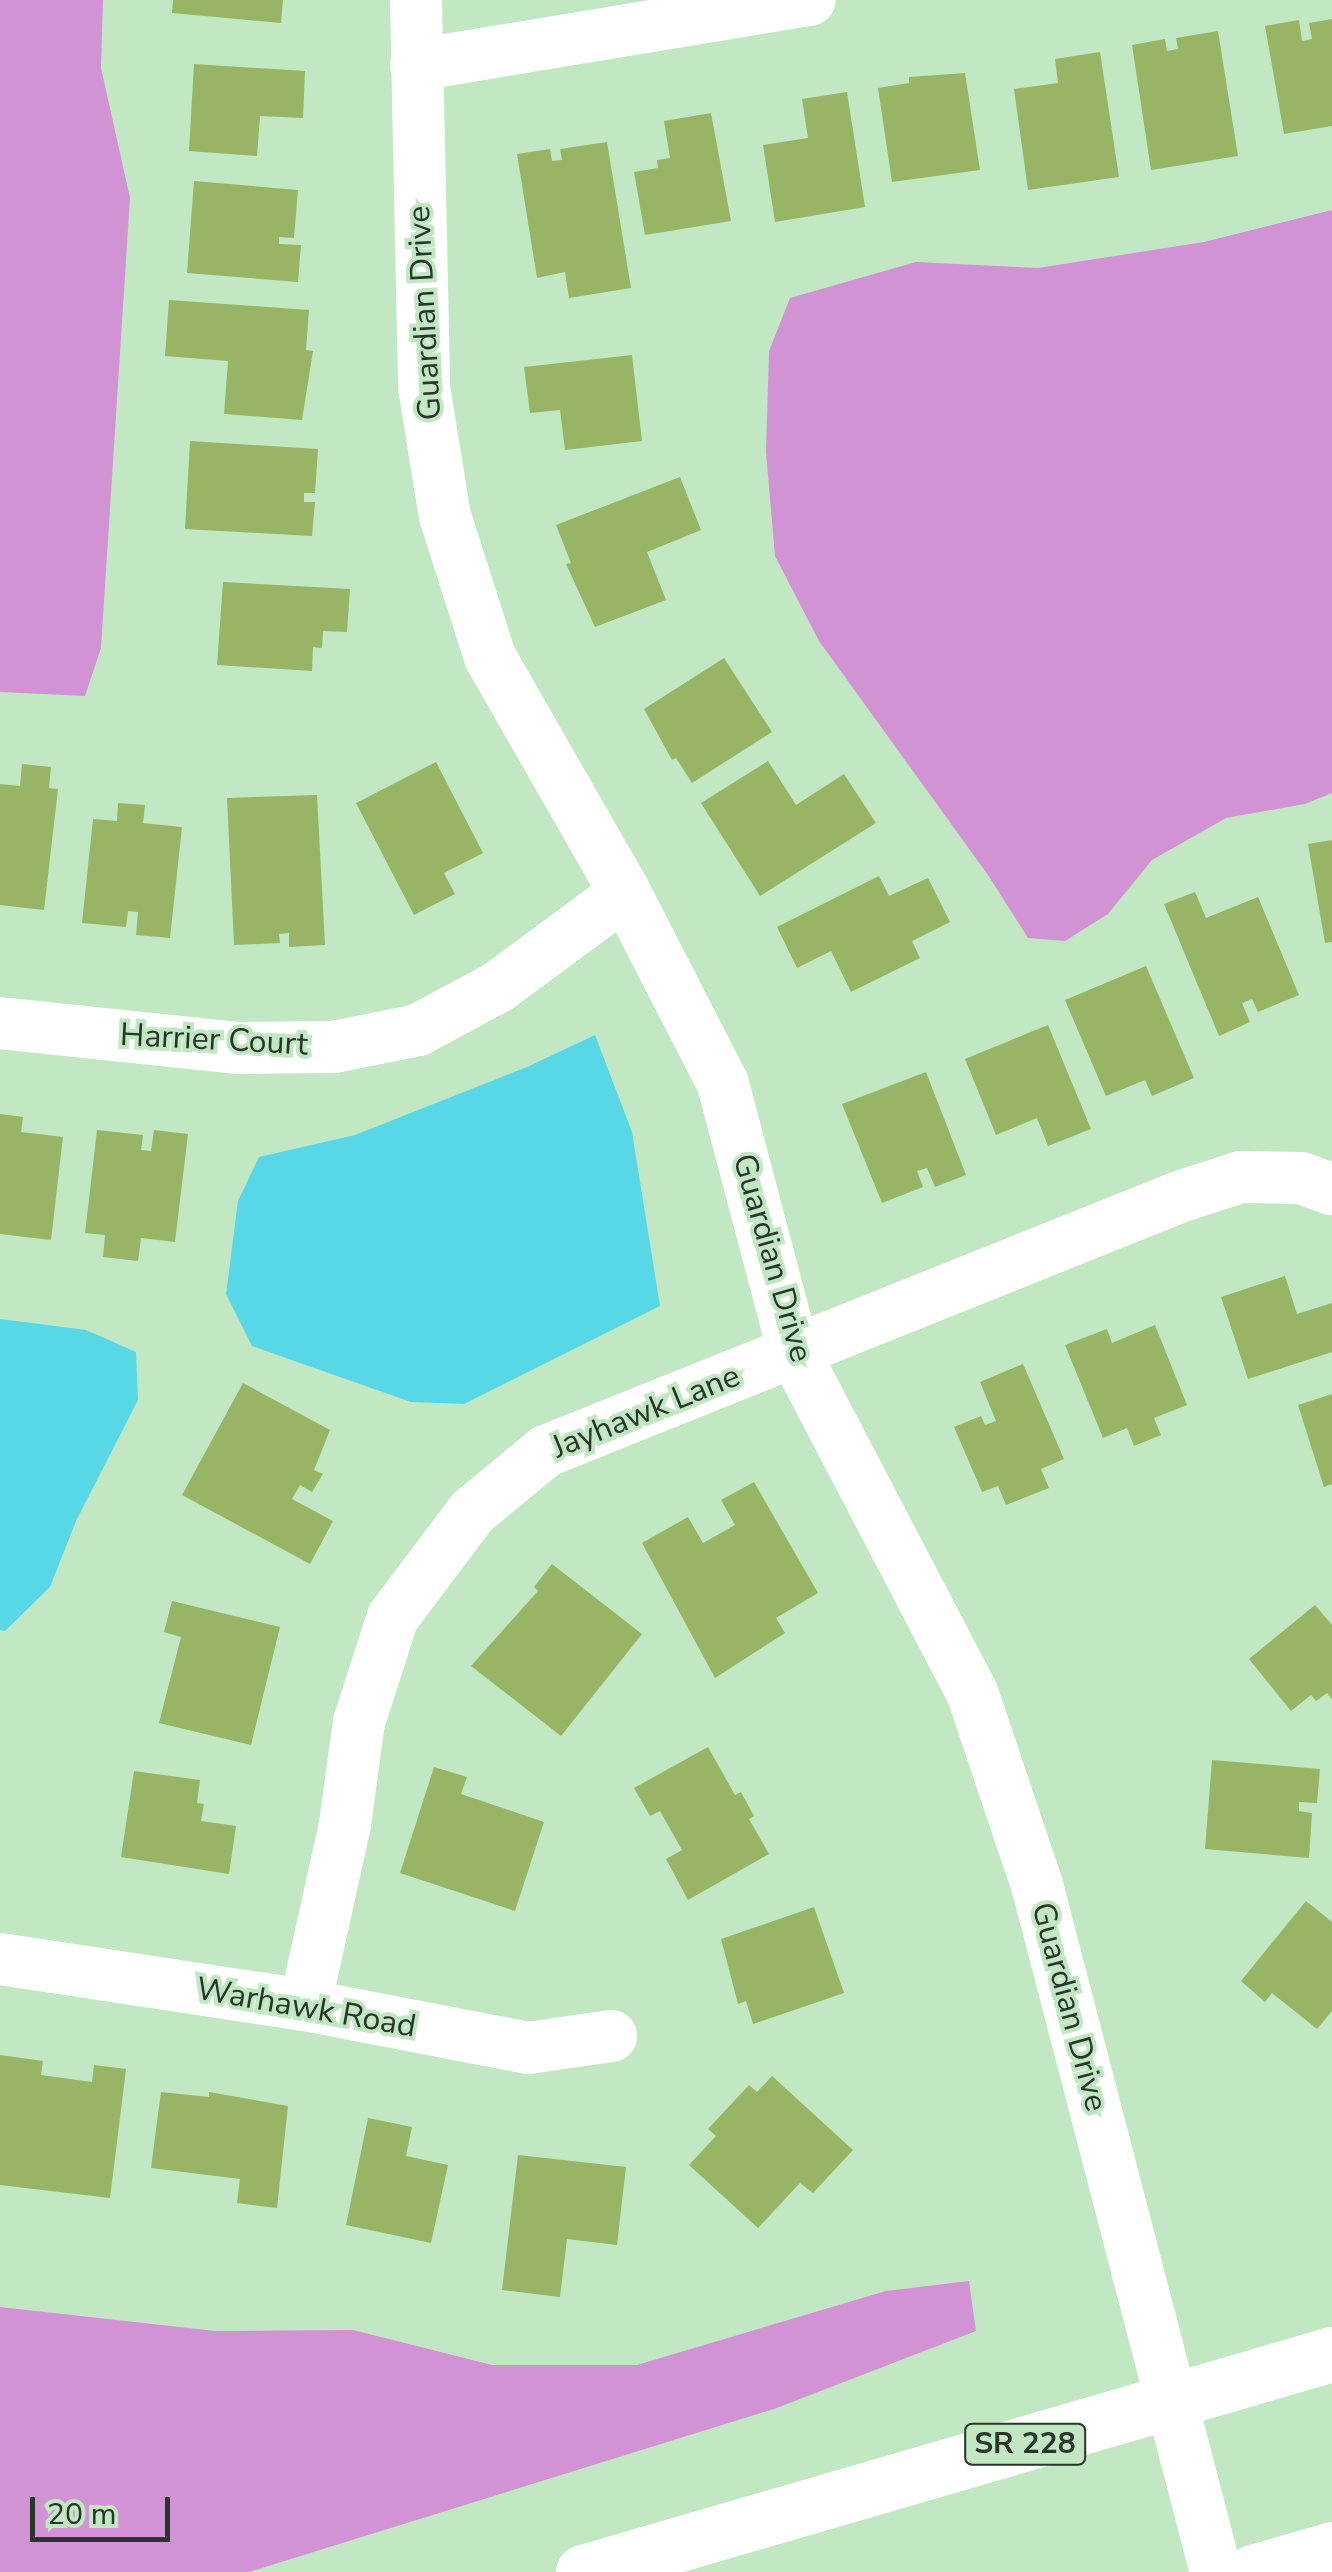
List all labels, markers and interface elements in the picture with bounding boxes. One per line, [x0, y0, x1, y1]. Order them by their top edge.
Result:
street label: Guardian Drive [400, 205, 450, 421]
street label: Harrier Court [119, 1016, 309, 1064]
street label: Guardian Drive [724, 1150, 820, 1366]
street label: Jayhawk Lane [546, 1357, 746, 1467]
street label: Guardian Drive [1023, 1898, 1115, 2116]
street label: Warhawk Road [193, 1970, 419, 2046]
road number: SR 228 [962, 2419, 1088, 2469]
scale bar [35, 2477, 175, 2539]
text: 20 m [47, 2494, 116, 2535]

